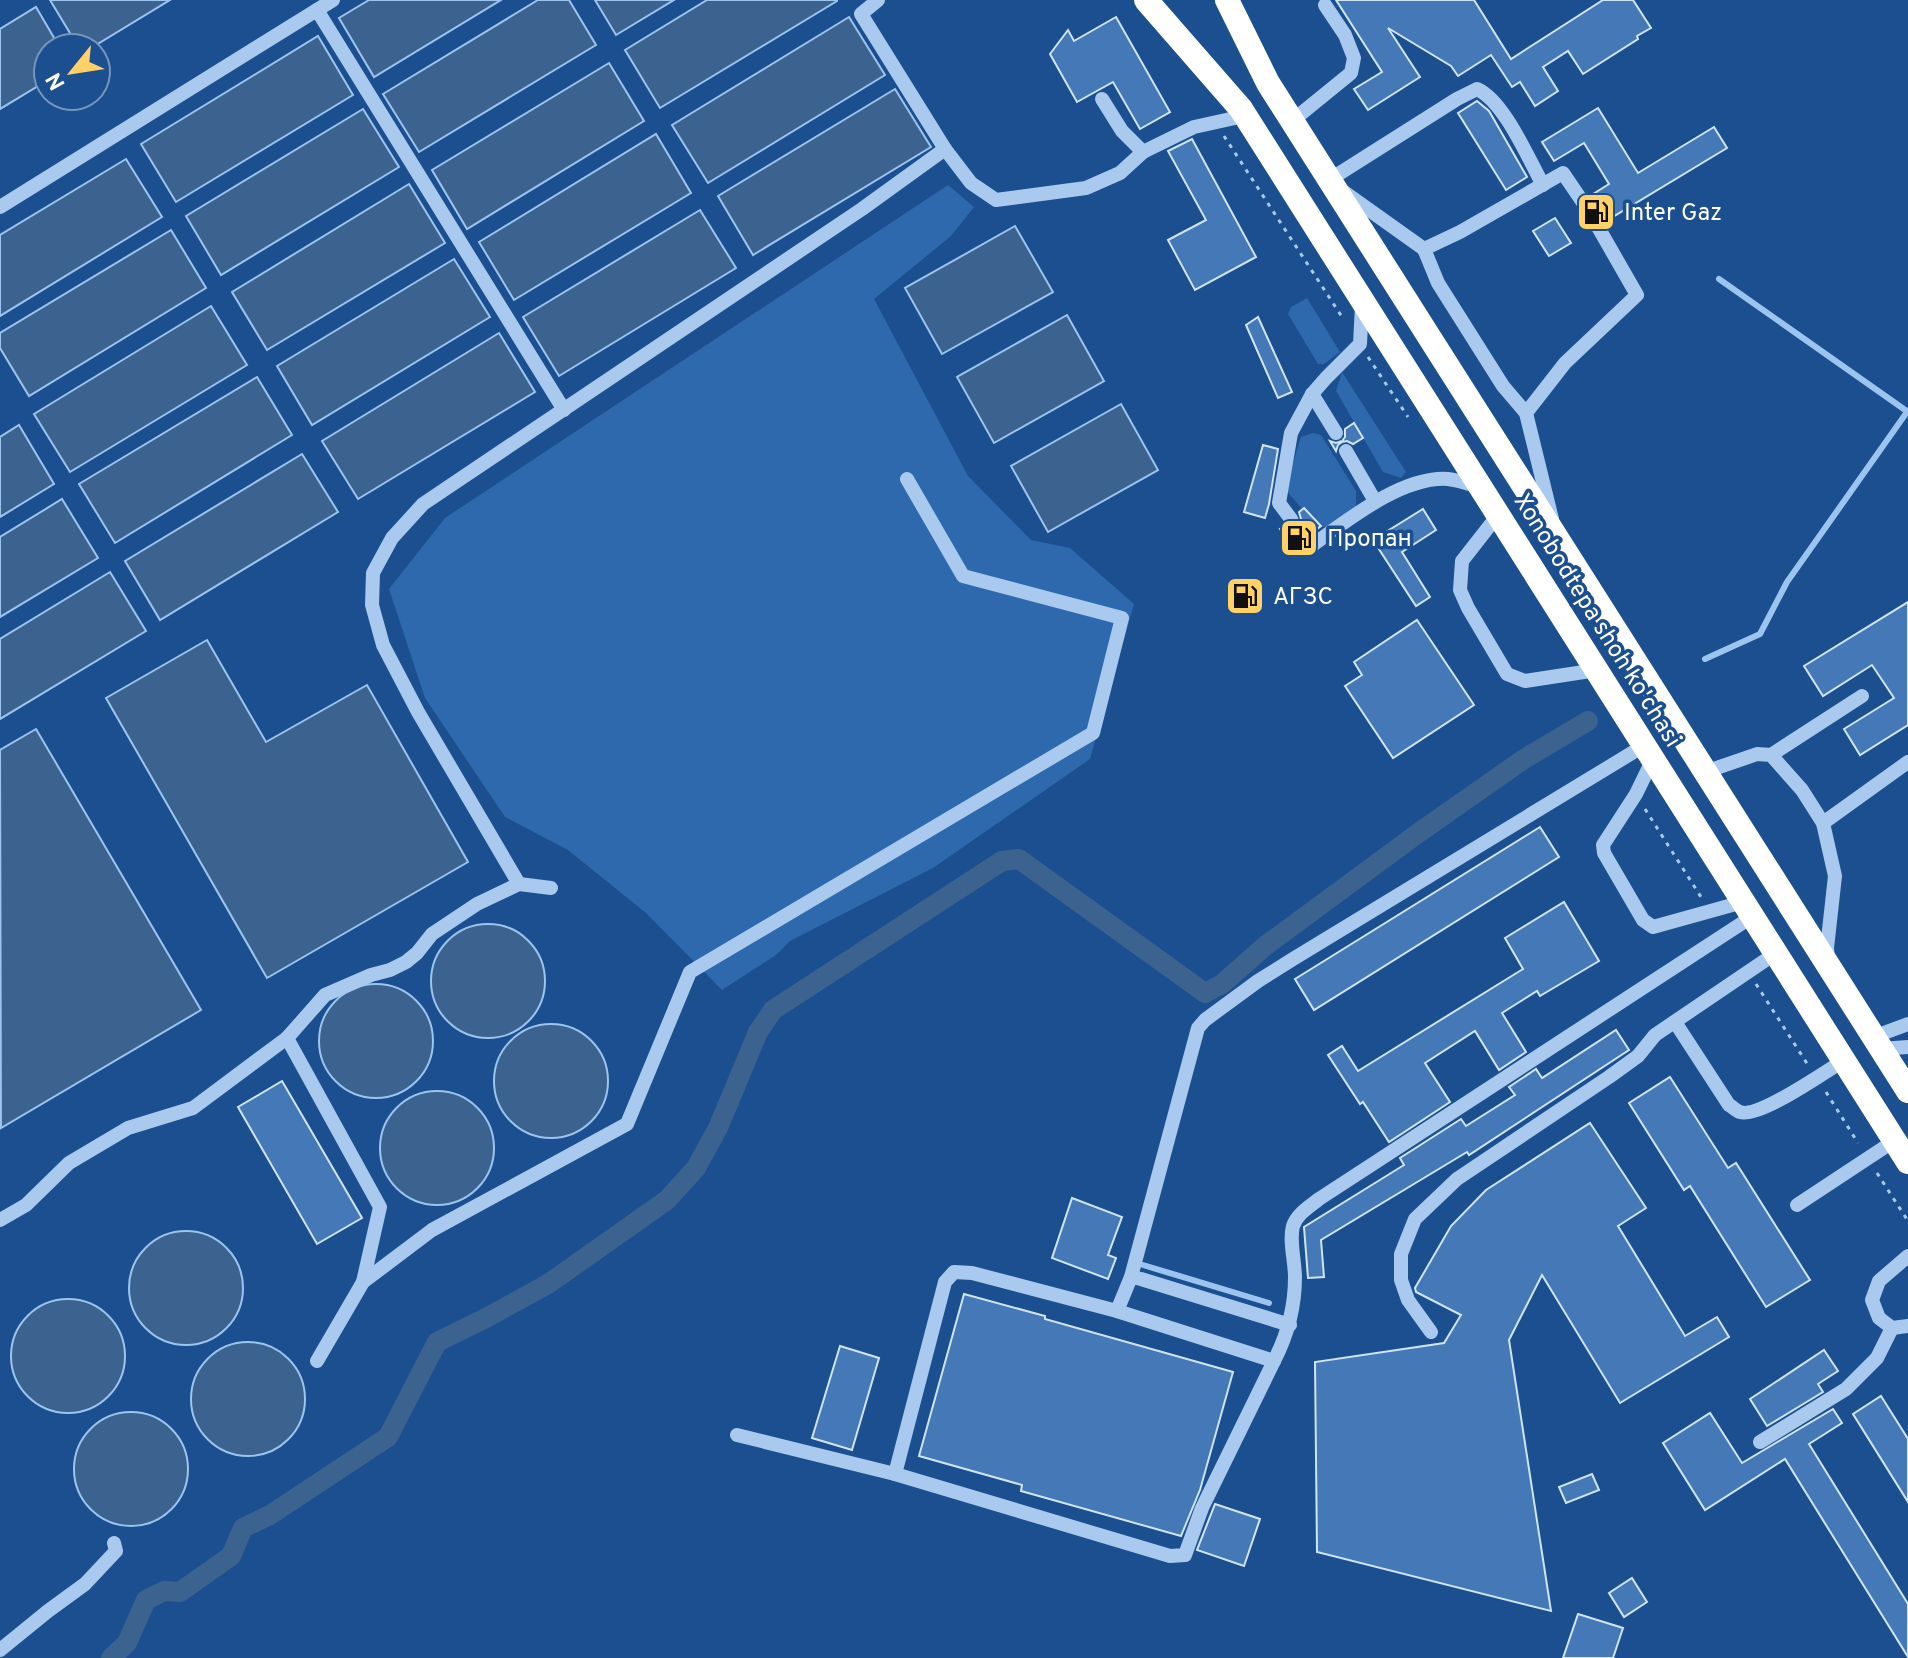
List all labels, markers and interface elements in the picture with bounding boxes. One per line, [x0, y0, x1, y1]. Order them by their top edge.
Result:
north arrow [32, 32, 112, 112]
text: N [41, 67, 72, 94]
fuel station icon: Inter Gaz [1575, 191, 1617, 233]
place label: Inter Gaz [1624, 199, 1722, 229]
street label: Xonobodtepa shoh ko'chasi [1506, 489, 1687, 753]
fuel station icon: Пропан [1278, 517, 1320, 559]
place label: Пропан [1327, 525, 1412, 555]
fuel station icon: АГЗС [1224, 575, 1266, 617]
place label: АГЗС [1273, 583, 1333, 613]

